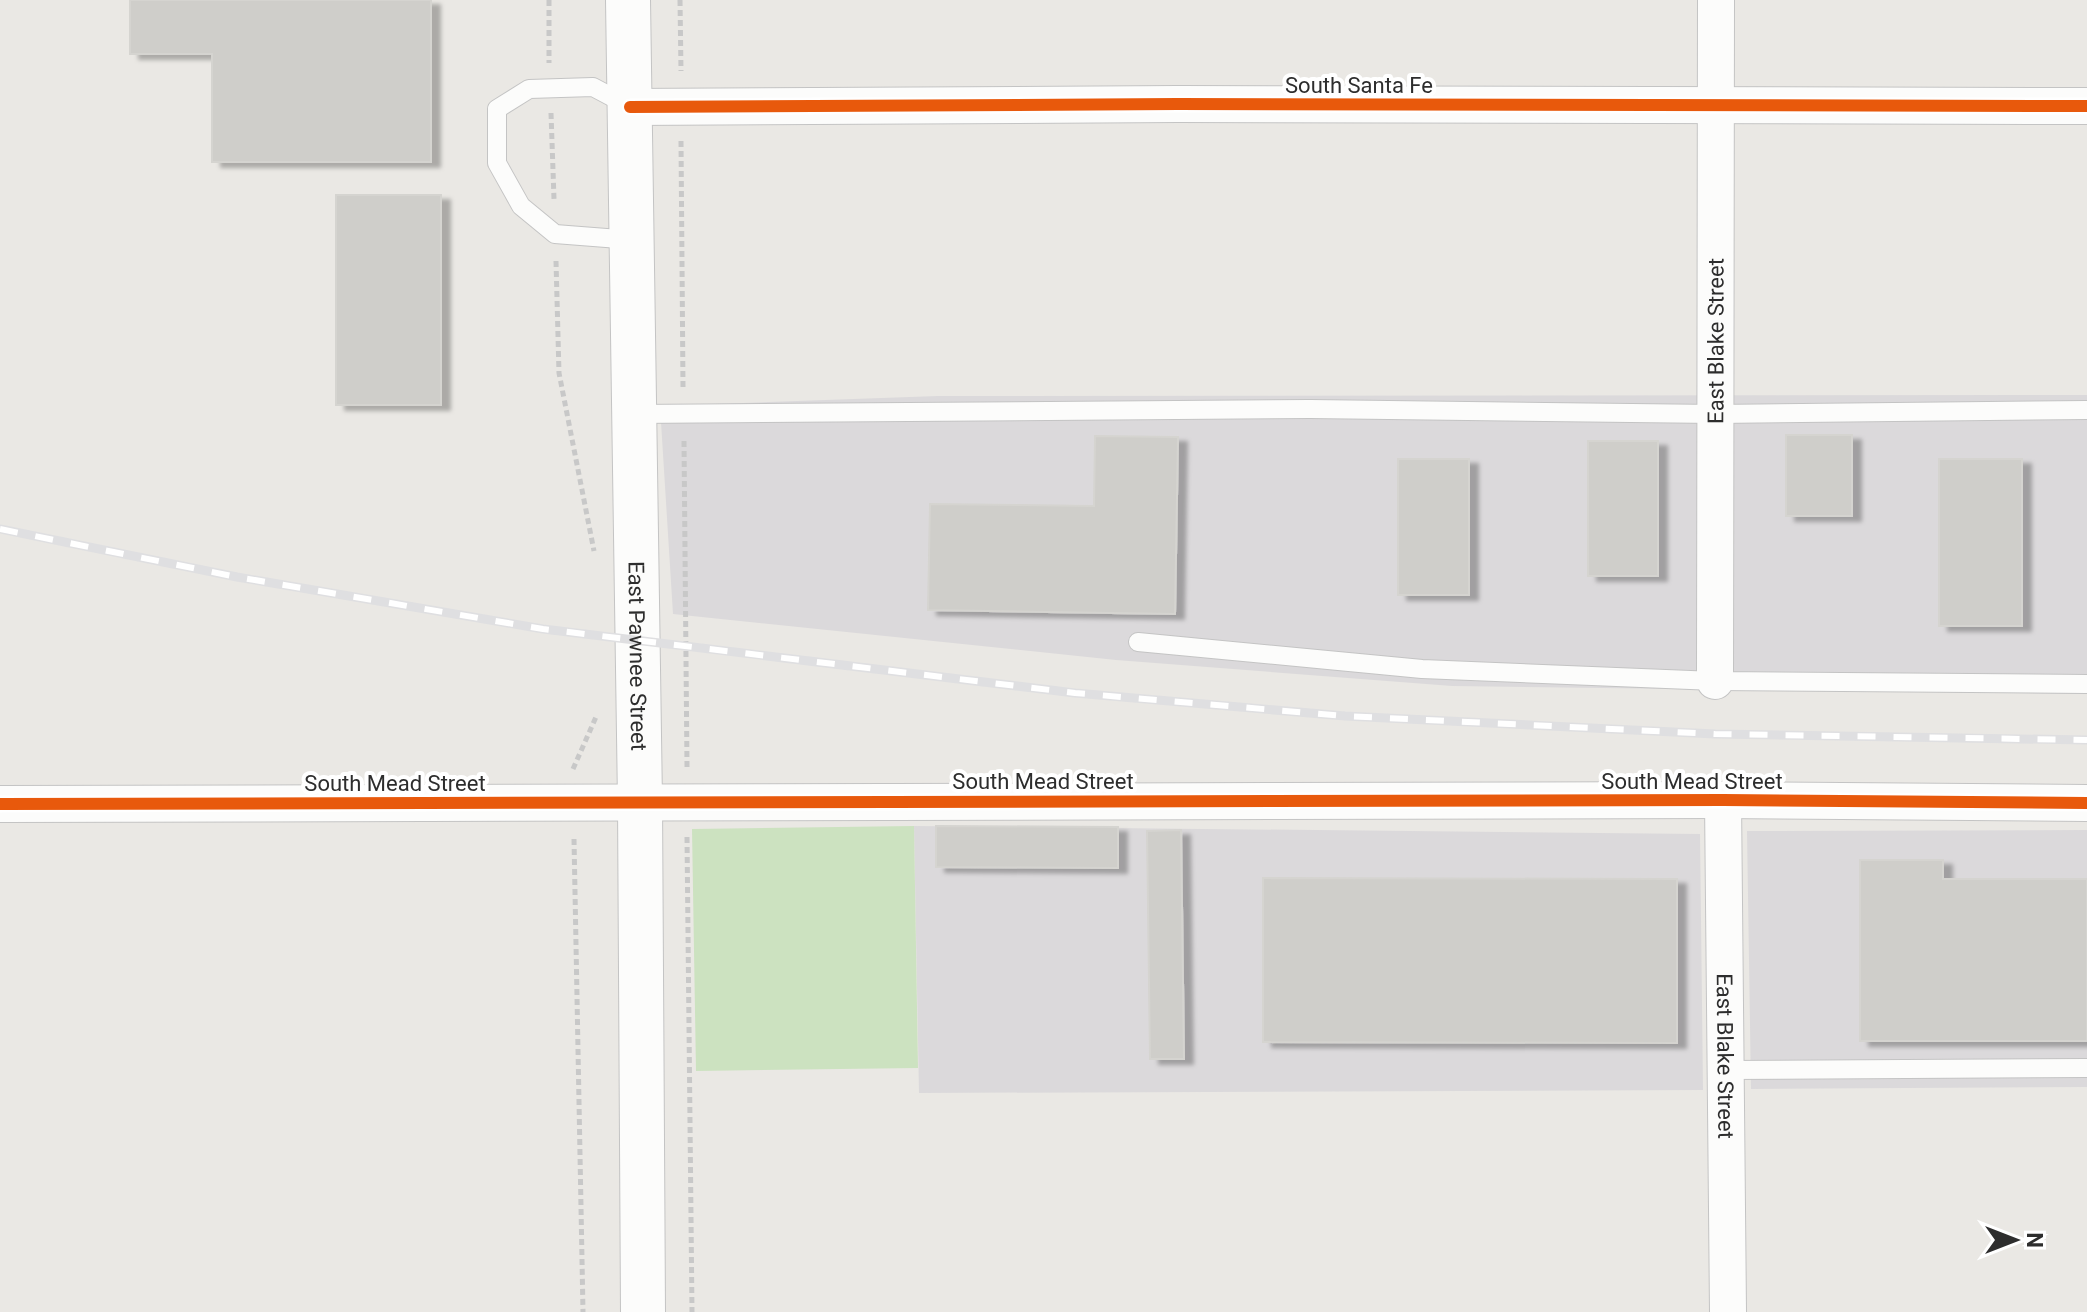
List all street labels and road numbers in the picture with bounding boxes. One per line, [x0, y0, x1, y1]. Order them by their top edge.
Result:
street label: South Santa Fe [1285, 73, 1433, 98]
street label: East Blake Street [1703, 258, 1729, 424]
street label: East Pawnee Street [623, 561, 651, 751]
street label: South Mead Street [952, 769, 1134, 794]
street label: South Mead Street [1601, 769, 1783, 794]
street label: South Mead Street [304, 771, 486, 796]
street label: East Blake Street [1712, 973, 1738, 1139]

